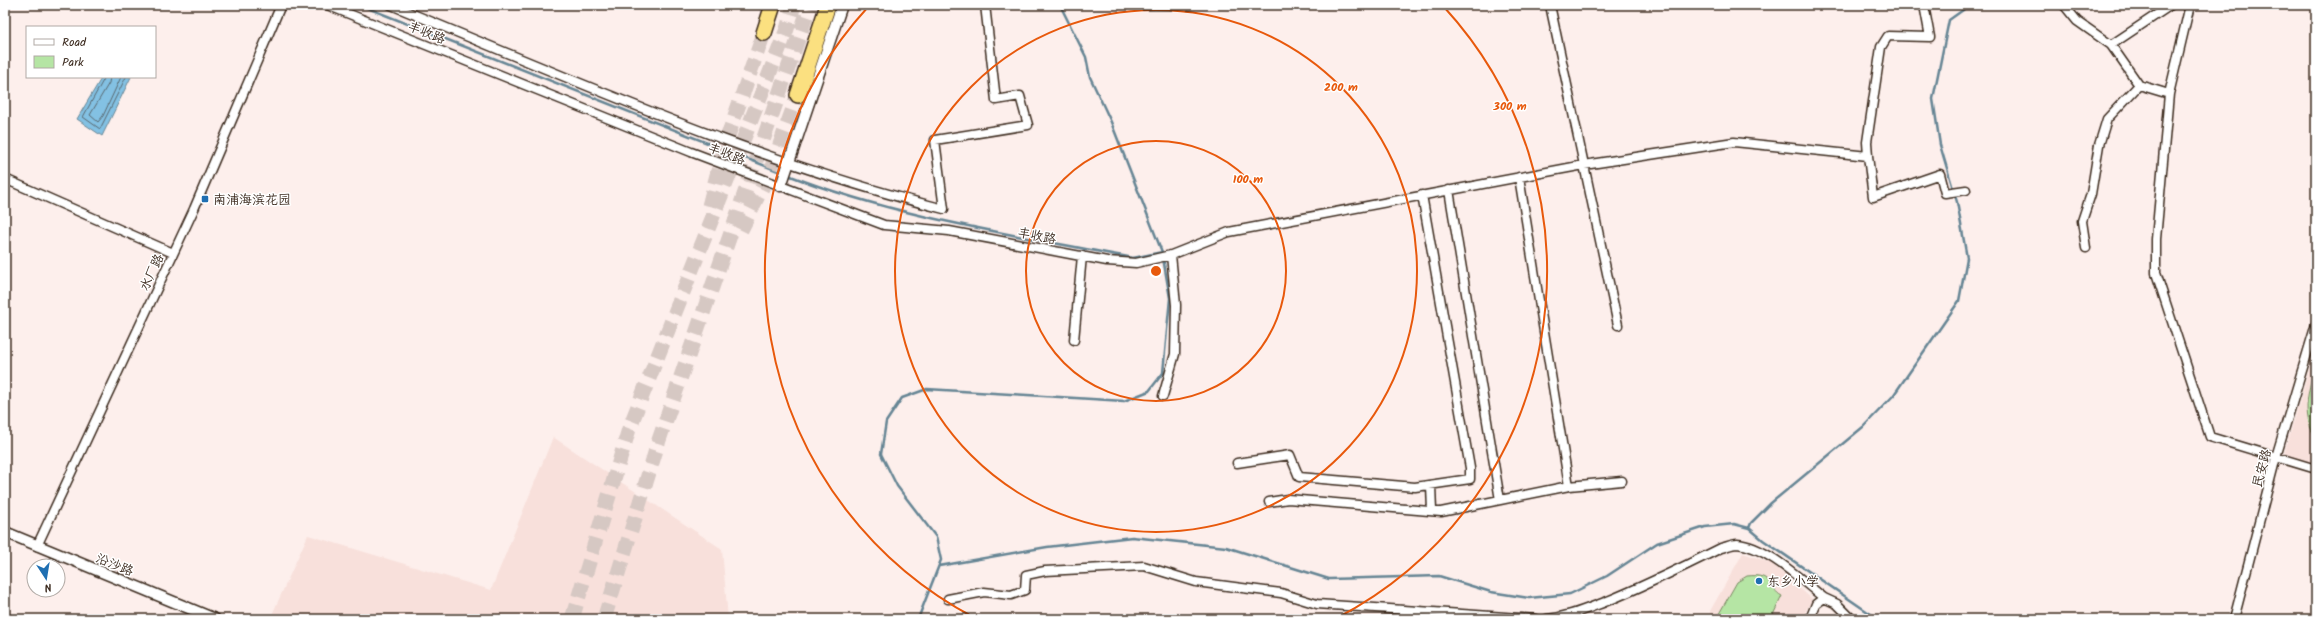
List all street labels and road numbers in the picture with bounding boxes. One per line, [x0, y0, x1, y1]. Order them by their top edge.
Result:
street label: 丰收路 [404, 16, 448, 50]
street label: 丰收路 [704, 138, 748, 171]
street label: 丰收路 [1016, 222, 1058, 251]
street label: 水厂路 [135, 251, 170, 295]
street label: 民安路 [2247, 447, 2278, 490]
street label: 沿沙路 [92, 548, 136, 582]

